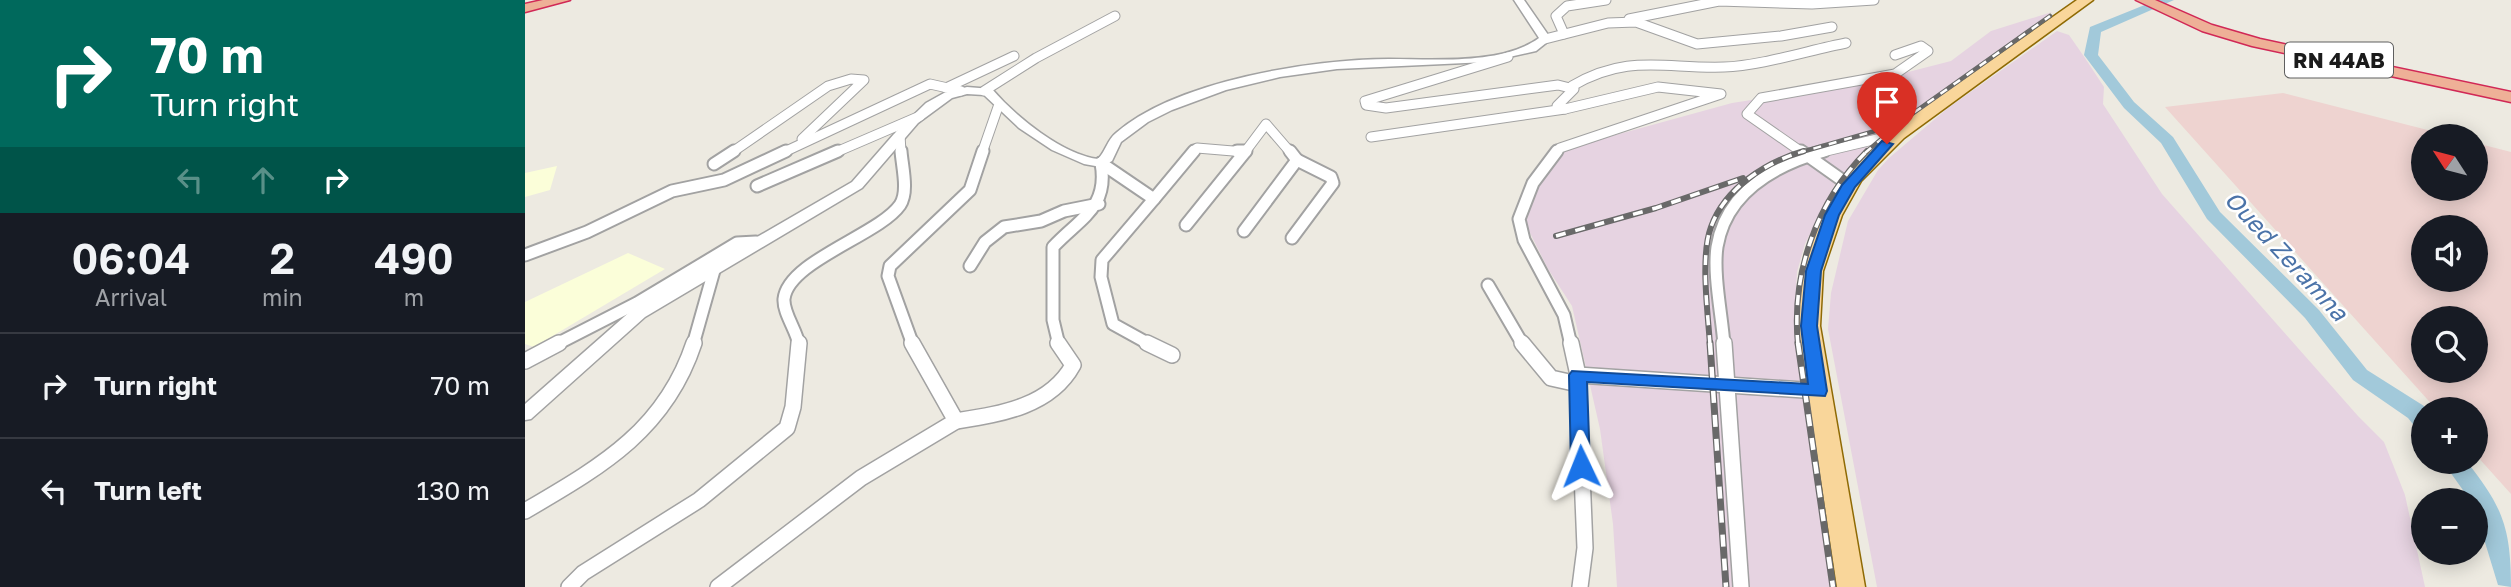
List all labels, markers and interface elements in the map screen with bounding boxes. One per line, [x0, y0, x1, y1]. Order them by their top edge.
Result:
text: 70 m [150, 25, 264, 84]
icon: right [35, 28, 126, 119]
road number: RN 44AB [2285, 42, 2393, 78]
pin [1857, 72, 1917, 144]
icon: arrive [1868, 83, 1906, 121]
text: Turn right [150, 85, 299, 123]
north arrow [2411, 124, 2489, 201]
map controls [2411, 124, 2488, 565]
icon: left [171, 161, 209, 199]
icon: ahead [244, 161, 282, 199]
icon: right [317, 161, 355, 199]
water label: Oued Zeramna [2219, 184, 2356, 327]
button: sound [2411, 215, 2488, 292]
text: 06:04 [71, 233, 191, 283]
text: 2 [270, 233, 295, 283]
text: 490 [374, 233, 454, 283]
text: Arrival [95, 283, 167, 311]
text: min [262, 283, 303, 311]
text: m [404, 283, 424, 311]
button: search [2411, 306, 2488, 383]
icon: right [35, 367, 73, 405]
text: Turn right [94, 370, 217, 401]
text: 70 m [431, 370, 490, 401]
button: + [2411, 397, 2488, 474]
position arrow [1544, 429, 1618, 503]
icon: left [35, 472, 73, 510]
text: Turn left [94, 475, 202, 506]
text: 130 m [417, 475, 490, 506]
button: − [2411, 488, 2488, 565]

